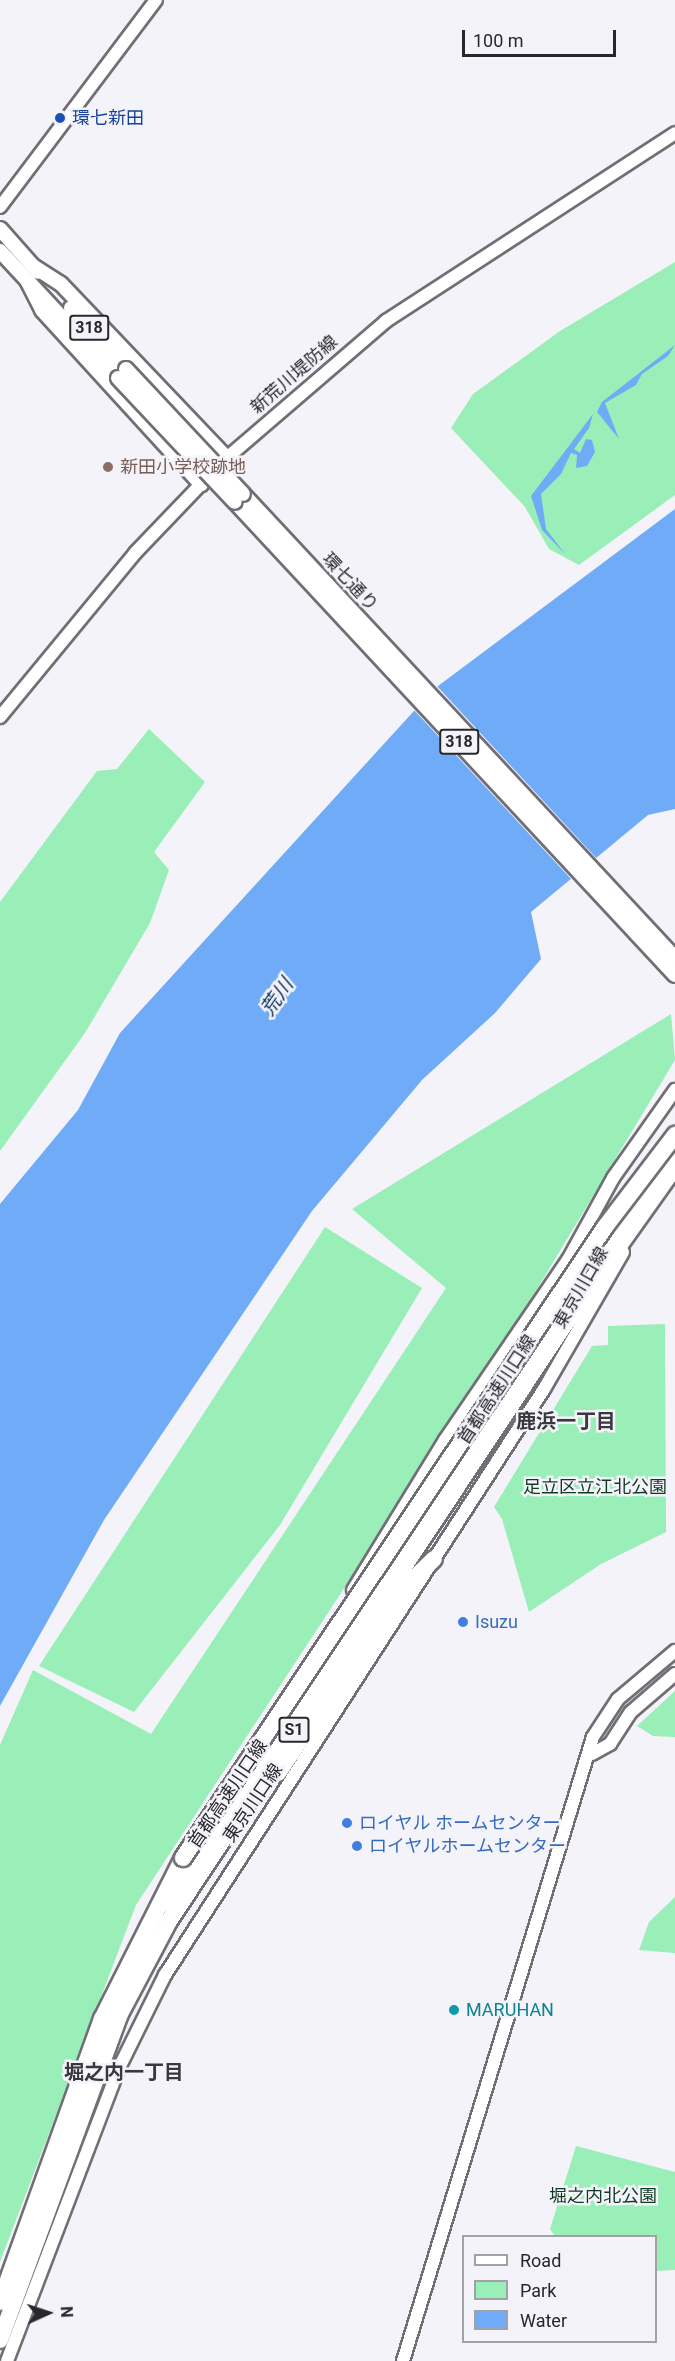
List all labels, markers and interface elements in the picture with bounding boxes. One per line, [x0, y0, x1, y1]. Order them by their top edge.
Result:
scale bar [465, 18, 620, 56]
text: 100 m [473, 30, 524, 51]
place label: 環七新田 [72, 107, 144, 129]
marker: 環七新田 [53, 111, 67, 125]
road number: 318 [68, 315, 110, 341]
street label: 新荒川堤防線 [246, 331, 342, 419]
place label: 新田小学校跡地 [120, 456, 246, 478]
marker: 新田小学校跡地 [101, 460, 115, 474]
street label: 環七通り [318, 548, 382, 616]
road number: 318 [438, 729, 480, 755]
water label: 荒川 [256, 974, 298, 1020]
street label: 東京川口線 [549, 1244, 613, 1332]
street label: 首都高速川口線 [454, 1331, 540, 1449]
district label: 鹿浜一丁目 [516, 1409, 616, 1433]
park label: 足立区立江北公園 [523, 1476, 667, 1498]
place label: Isuzu [475, 1611, 518, 1633]
marker: Isuzu [456, 1615, 470, 1629]
road number: S1 [278, 1717, 310, 1743]
street label: 首都高速川口線 [184, 1736, 272, 1852]
street label: 東京川口線 [219, 1760, 287, 1846]
place label: ロイヤル ホームセンター [359, 1812, 561, 1834]
marker: ロイヤル ホームセンター [340, 1816, 354, 1830]
place label: ロイヤルホームセンター [369, 1835, 567, 1857]
marker: ロイヤルホームセンター [350, 1839, 364, 1853]
place label: MARUHAN [466, 1999, 554, 2021]
marker: MARUHAN [447, 2003, 461, 2017]
district label: 堀之内一丁目 [64, 2060, 184, 2084]
park label: 堀之内北公園 [549, 2185, 657, 2207]
legend [462, 2235, 657, 2343]
text: Road [520, 2250, 561, 2271]
text: Park [520, 2280, 556, 2301]
north arrow [18, 2283, 78, 2343]
text: N [57, 2306, 76, 2318]
text: Water [520, 2310, 567, 2331]

